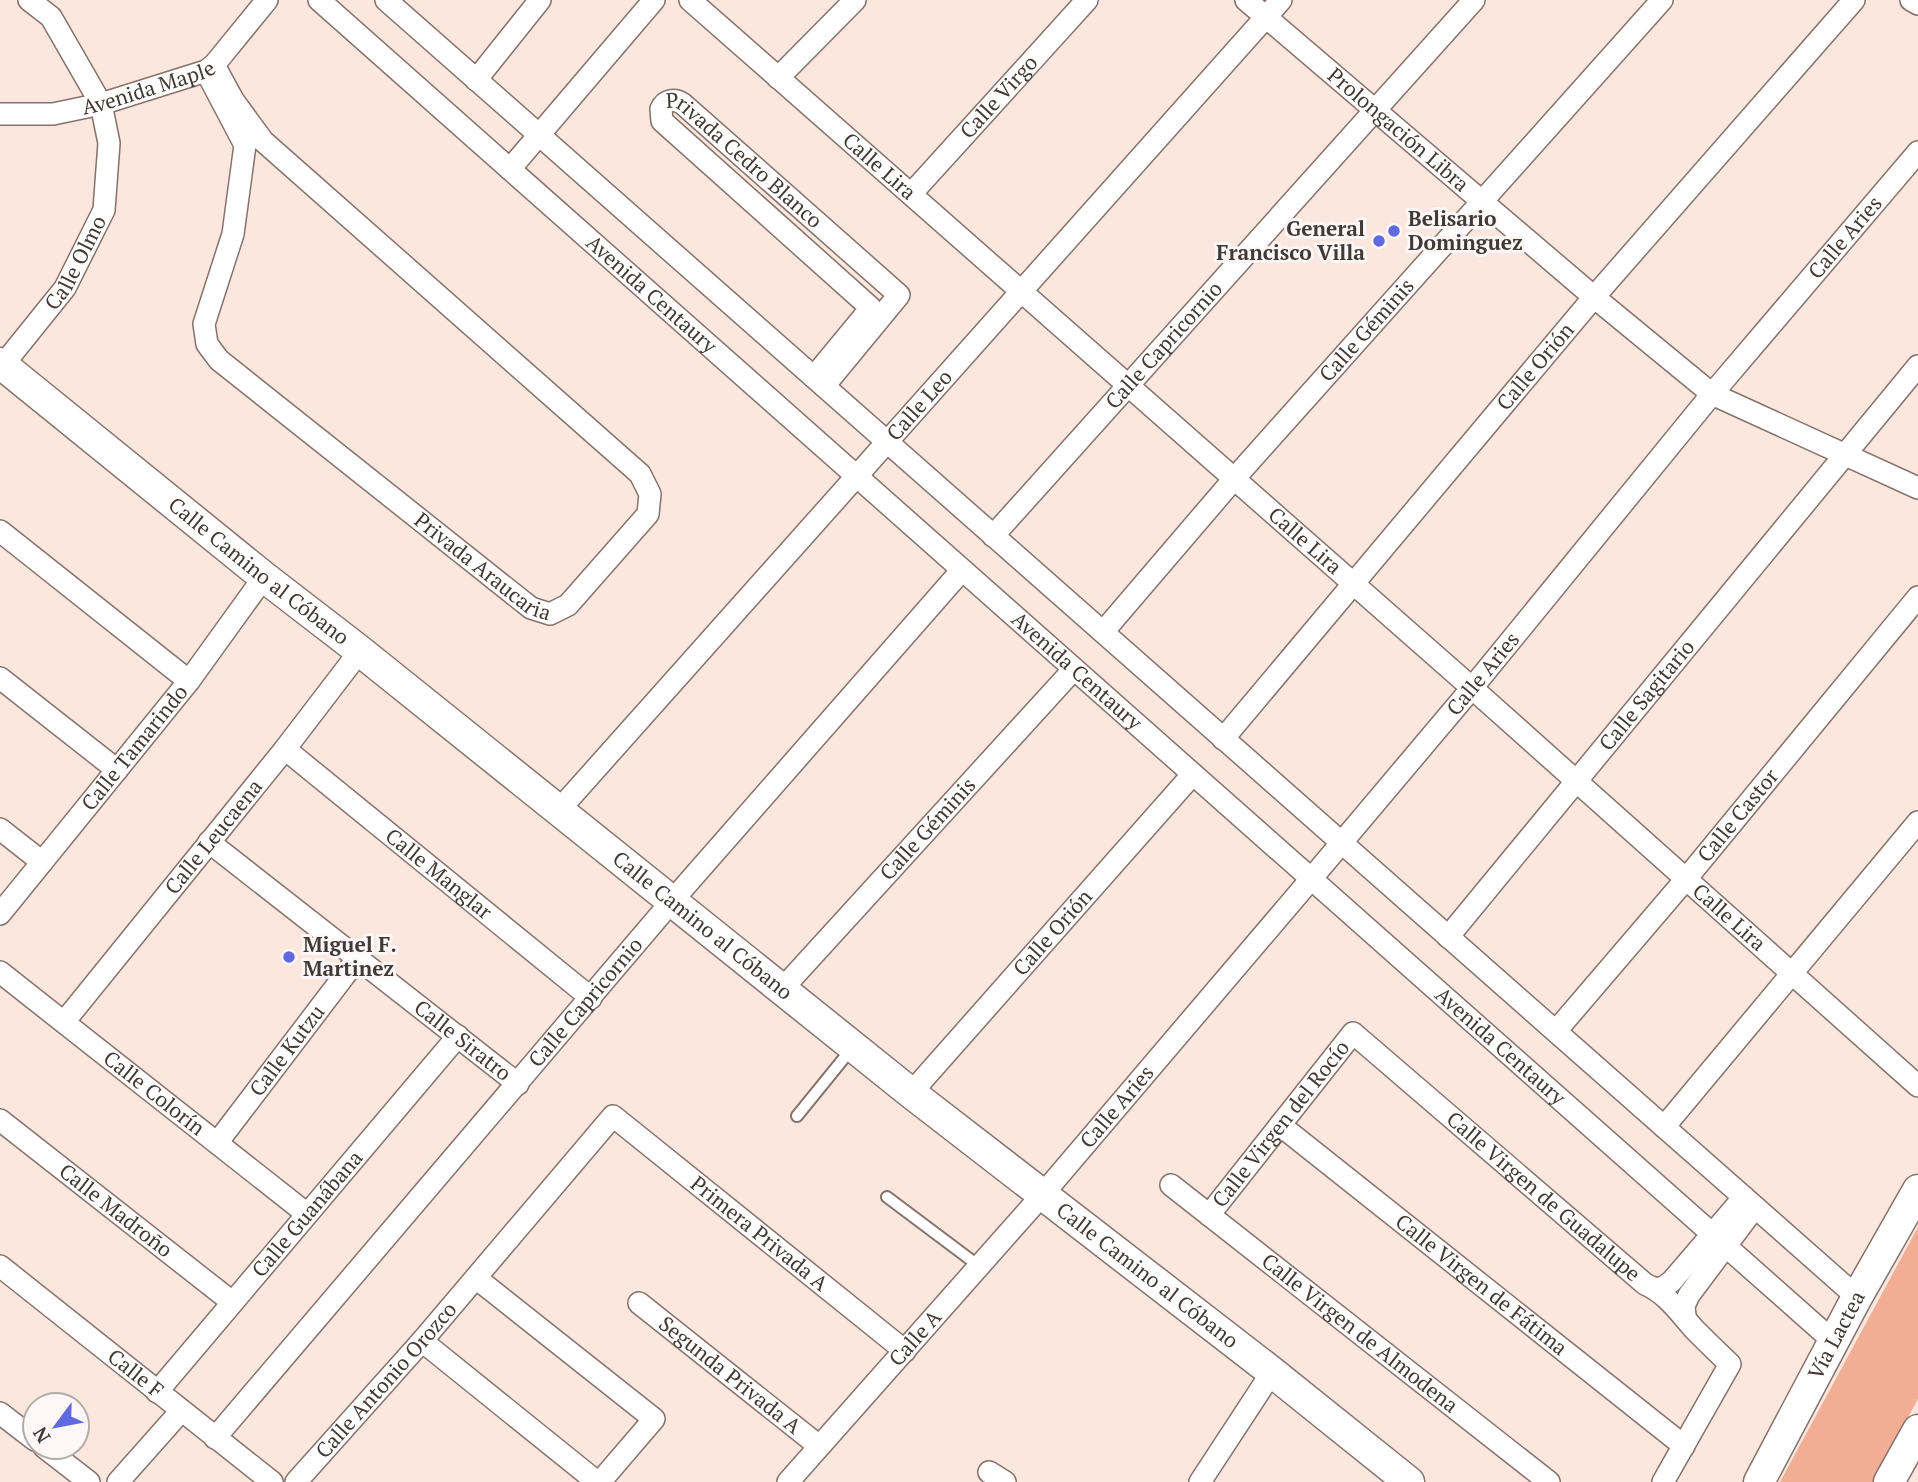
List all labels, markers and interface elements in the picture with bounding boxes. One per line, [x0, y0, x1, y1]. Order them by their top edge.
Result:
street label: Calle Virgo [953, 49, 1043, 144]
street label: Avenida Maple [80, 54, 221, 121]
street label: Prolongación Libra [1322, 61, 1476, 198]
street label: Privada Cedro Blanco [665, 85, 829, 234]
street label: Calle Lira [837, 126, 923, 206]
street label: Calle Aries [1801, 190, 1888, 284]
place label: Belisario Dominguez [1408, 204, 1523, 256]
street label: Calle Olmo [38, 210, 112, 316]
place label: General Francisco Villa [1216, 214, 1365, 266]
marker: Belisario Dominguez [1386, 223, 1402, 239]
street label: Avenida Centaury [581, 228, 724, 359]
marker: General Francisco Villa [1371, 233, 1387, 249]
street label: Calle Géminis [1312, 272, 1420, 387]
street label: Calle Capricornio [1099, 275, 1228, 415]
street label: Calle Orión [1490, 316, 1580, 416]
street label: Calle Leo [880, 363, 958, 446]
street label: Calle Camino al Cóbano [163, 490, 355, 651]
street label: Calle Lira [1263, 500, 1349, 580]
street label: Privada Araucaria [409, 506, 555, 627]
street label: Avenida Centaury [1006, 605, 1149, 736]
street label: Calle Aries [1440, 626, 1525, 721]
street label: Calle Sagitario [1592, 633, 1700, 756]
street label: Calle Tamarindo [75, 678, 194, 816]
street label: Calle Castor [1691, 762, 1784, 868]
street label: Calle Géminis [873, 771, 981, 886]
street label: Calle Leucaena [158, 773, 268, 900]
street label: Calle Manglar [380, 821, 498, 925]
street label: Calle Camino al Cóbano [607, 844, 799, 1006]
street label: Calle Lira [1687, 876, 1772, 957]
street label: Calle Orión [1006, 882, 1098, 981]
place label: Miguel F. Martinez [303, 930, 397, 982]
street label: Calle Capricornio [522, 931, 648, 1073]
marker: Miguel F. Martinez [281, 949, 297, 965]
street label: Avenida Centaury [1430, 980, 1572, 1111]
street label: Calle Siratro [409, 993, 518, 1087]
street label: Calle Kutzu [243, 999, 330, 1102]
street label: Calle Virgen del Rocío [1205, 1034, 1355, 1213]
street label: Calle Colorín [98, 1044, 212, 1142]
street label: Calle Aries [1073, 1059, 1160, 1154]
street label: Calle Virgen de Guadalupe [1441, 1105, 1647, 1287]
street label: Calle Guanábana [245, 1144, 369, 1283]
street label: Calle Madroño [54, 1157, 179, 1263]
street label: Primera Privada A [685, 1169, 835, 1297]
street label: Calle Camino al Cóbano [1051, 1195, 1245, 1354]
street label: Calle Virgen de Fátima [1390, 1207, 1574, 1361]
street label: Calle Virgen de Almodena [1256, 1247, 1465, 1419]
street label: Vía Lactea [1801, 1285, 1871, 1384]
street label: Calle Antonio Orozco [309, 1296, 462, 1464]
street label: Calle A [882, 1303, 947, 1372]
street label: Segunda Privada A [653, 1309, 808, 1440]
street label: Calle F [102, 1342, 170, 1404]
north arrow [21, 1391, 91, 1461]
text: N [26, 1422, 56, 1448]

